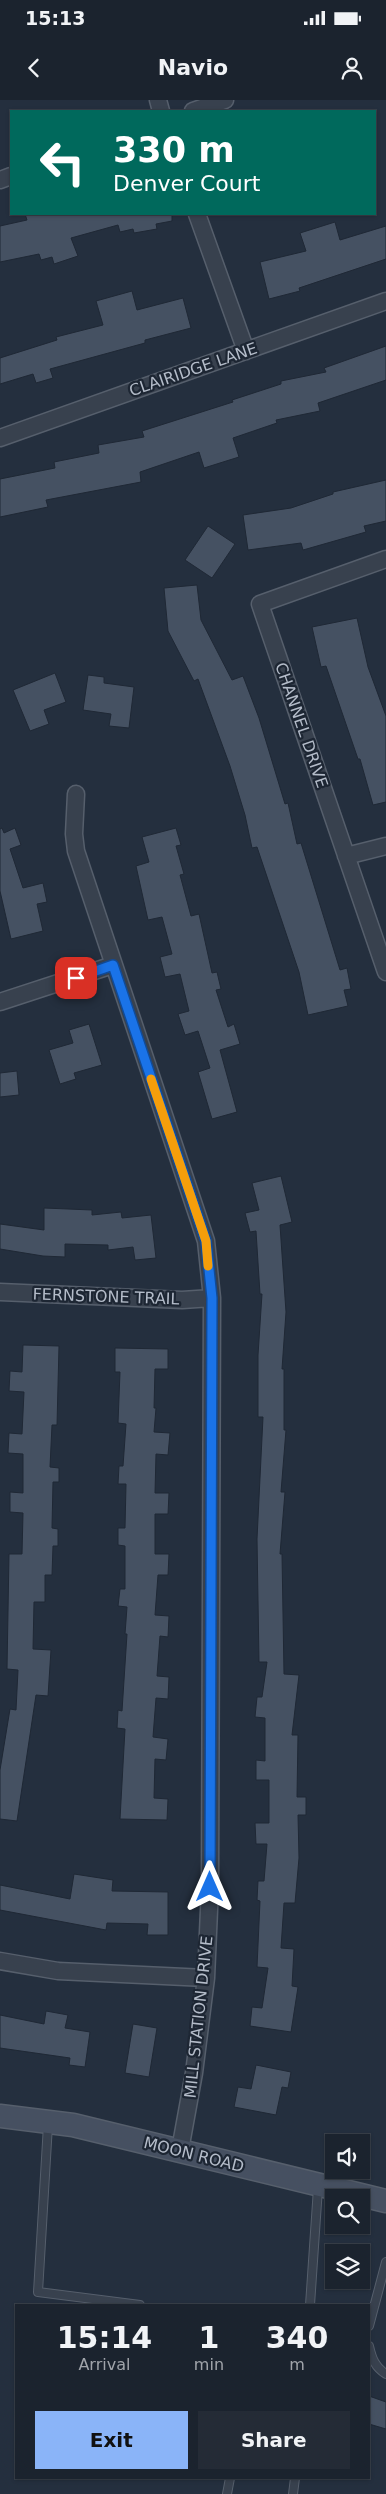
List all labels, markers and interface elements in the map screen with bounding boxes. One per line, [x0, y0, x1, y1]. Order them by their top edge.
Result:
text: 15:13 [25, 7, 85, 29]
icon: back [20, 54, 48, 82]
icon: person [338, 54, 366, 82]
text: Navio [158, 55, 228, 80]
icon: left [30, 130, 95, 195]
text: 330 m [113, 130, 235, 170]
text: Denver Court [113, 171, 260, 196]
street label: CLAIRIDGE LANE [127, 339, 260, 400]
street label: CHANNEL DRIVE [271, 660, 332, 790]
pin [55, 957, 97, 999]
icon: arrive [62, 964, 90, 992]
street label: FERNSTONE TRAIL [32, 1284, 180, 1309]
position arrow [183, 1860, 235, 1912]
street label: MILL STATION DRIVE [181, 1935, 216, 2099]
street label: MOON ROAD [142, 2133, 246, 2176]
map controls [325, 2134, 370, 2289]
button: sound [325, 2134, 370, 2179]
button: search [325, 2189, 370, 2234]
button: layers [325, 2244, 370, 2289]
text: 15:14 [57, 2320, 152, 2355]
text: 1 [198, 2320, 219, 2355]
text: 340 [266, 2320, 328, 2355]
text: Arrival [78, 2355, 130, 2374]
text: min [194, 2355, 224, 2374]
text: m [289, 2355, 305, 2374]
button: Exit [35, 2411, 188, 2469]
button: Share [198, 2411, 350, 2469]

